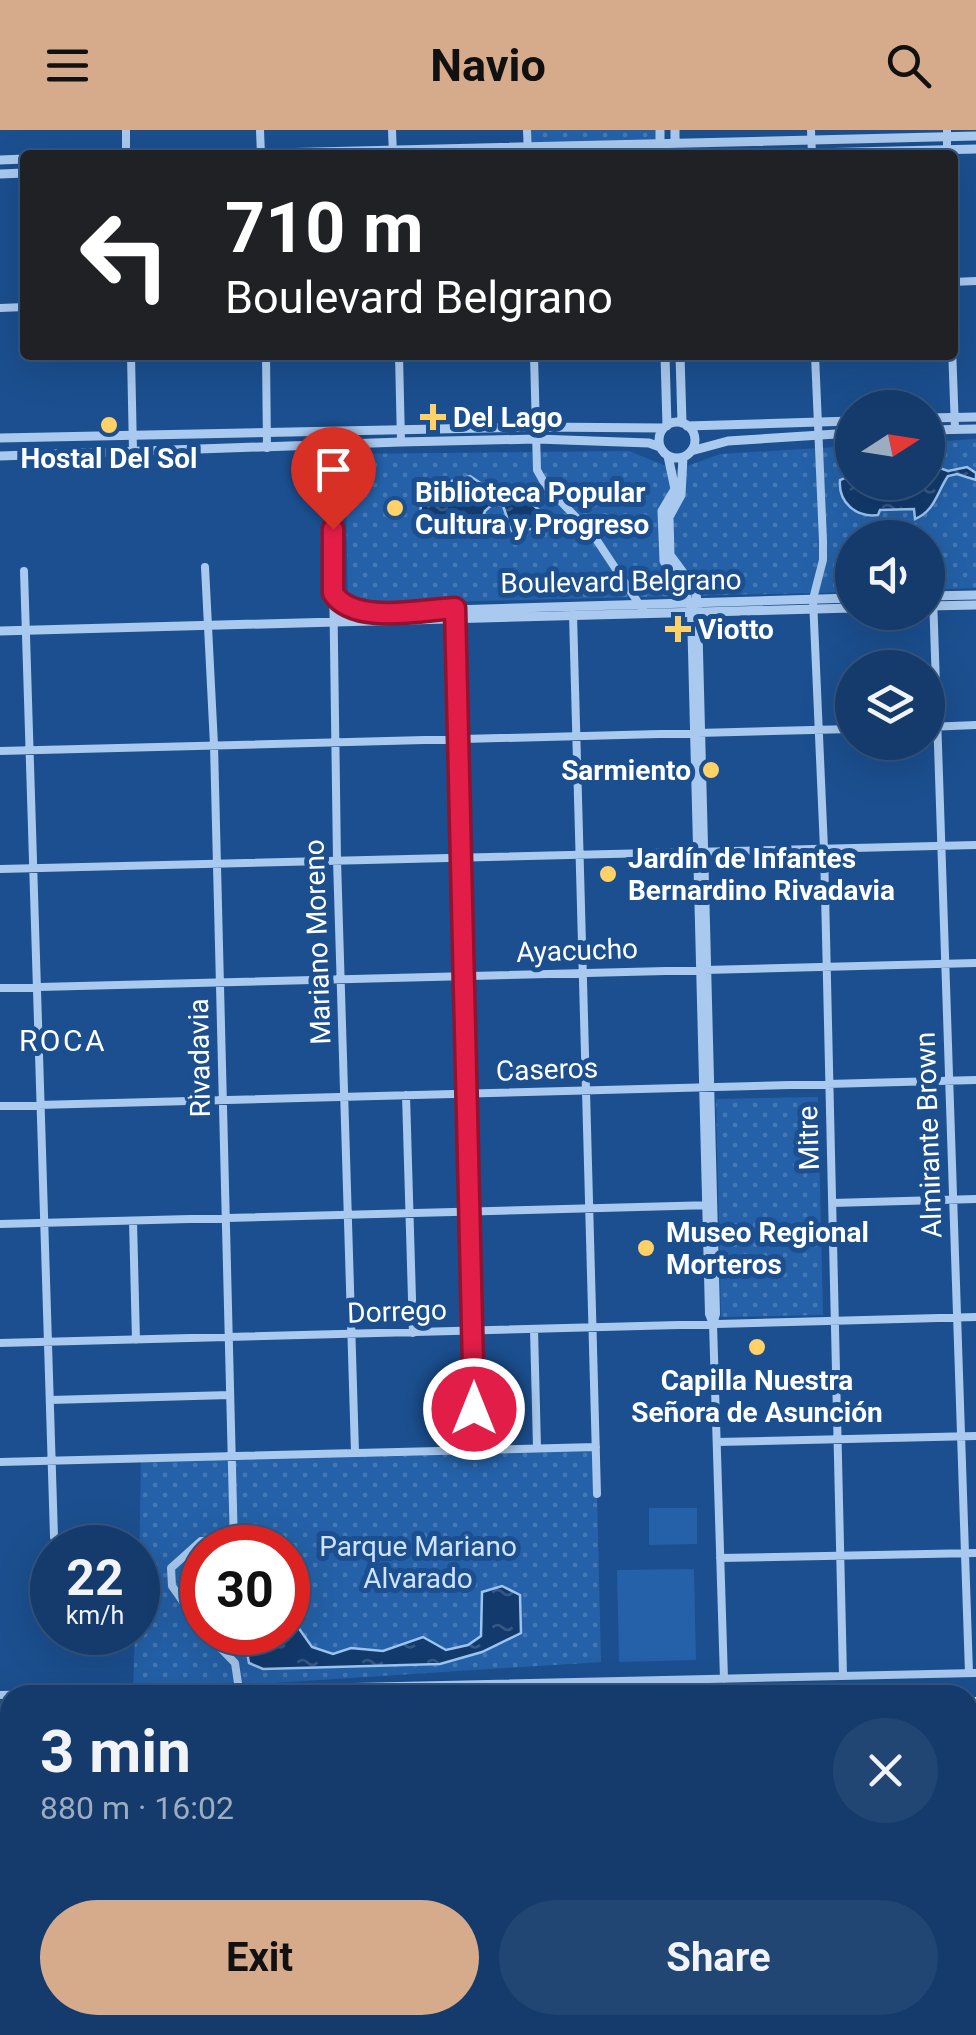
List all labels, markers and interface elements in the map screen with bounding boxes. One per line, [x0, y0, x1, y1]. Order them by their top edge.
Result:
icon: menu [40, 38, 95, 93]
icon: search [881, 38, 936, 93]
text: Navio [430, 39, 546, 92]
text: 710 m [225, 187, 424, 269]
icon: left [60, 190, 190, 320]
text: Boulevard Belgrano [225, 271, 613, 324]
north arrow [835, 390, 945, 500]
map controls [835, 390, 945, 760]
place label: Del Lago [453, 401, 563, 434]
marker: Del Lago [422, 406, 444, 428]
marker: Hostal Del Sol [98, 414, 120, 436]
pin [291, 427, 376, 530]
place label: Hostal Del Sol [21, 442, 197, 475]
icon: arrive [306, 442, 361, 497]
place label: Biblioteca Popular Cultura y Progreso [415, 476, 649, 541]
marker: Biblioteca Popular Cultura y Progreso [384, 497, 406, 519]
button: sound [835, 520, 945, 630]
street label: Boulevard Belgrano [500, 563, 742, 600]
place label: Viotto [698, 613, 774, 646]
marker: Viotto [667, 618, 689, 640]
button: layers [835, 650, 945, 760]
place label: Sarmiento [561, 754, 691, 787]
marker: Sarmiento [700, 759, 722, 781]
street label: Mariano Moreno [297, 839, 338, 1045]
place label: Jardín de Infantes Bernardino Rivadavia [628, 842, 895, 907]
marker: Jardín de Infantes Bernardino Rivadavia [597, 863, 619, 885]
street label: Ayacucho [515, 932, 639, 969]
street label: Rivadavia [182, 998, 217, 1118]
district label: ROCA [19, 1023, 107, 1058]
street label: Almirante Brown [908, 1031, 949, 1239]
street label: Caseros [495, 1051, 599, 1088]
street label: Mitre [791, 1105, 826, 1171]
place label: Museo Regional Morteros [666, 1216, 869, 1281]
marker: Museo Regional Morteros [635, 1237, 657, 1259]
street label: Dorrego [347, 1293, 447, 1330]
marker: Capilla Nuestra Señora de Asunción [746, 1336, 768, 1358]
position arrow [422, 1357, 526, 1461]
place label: Capilla Nuestra Señora de Asunción [631, 1364, 883, 1429]
speed limit sign: 30 [180, 1525, 310, 1655]
park label: Parque Mariano Alvarado [319, 1530, 517, 1595]
text: 22 [66, 1549, 124, 1607]
text: km/h [66, 1601, 124, 1630]
text: 3 min [40, 1716, 191, 1787]
button: close [833, 1718, 938, 1823]
text: 880 m · 16:02 [40, 1789, 234, 1827]
button: Exit [40, 1900, 479, 2015]
button: Share [499, 1900, 938, 2015]

